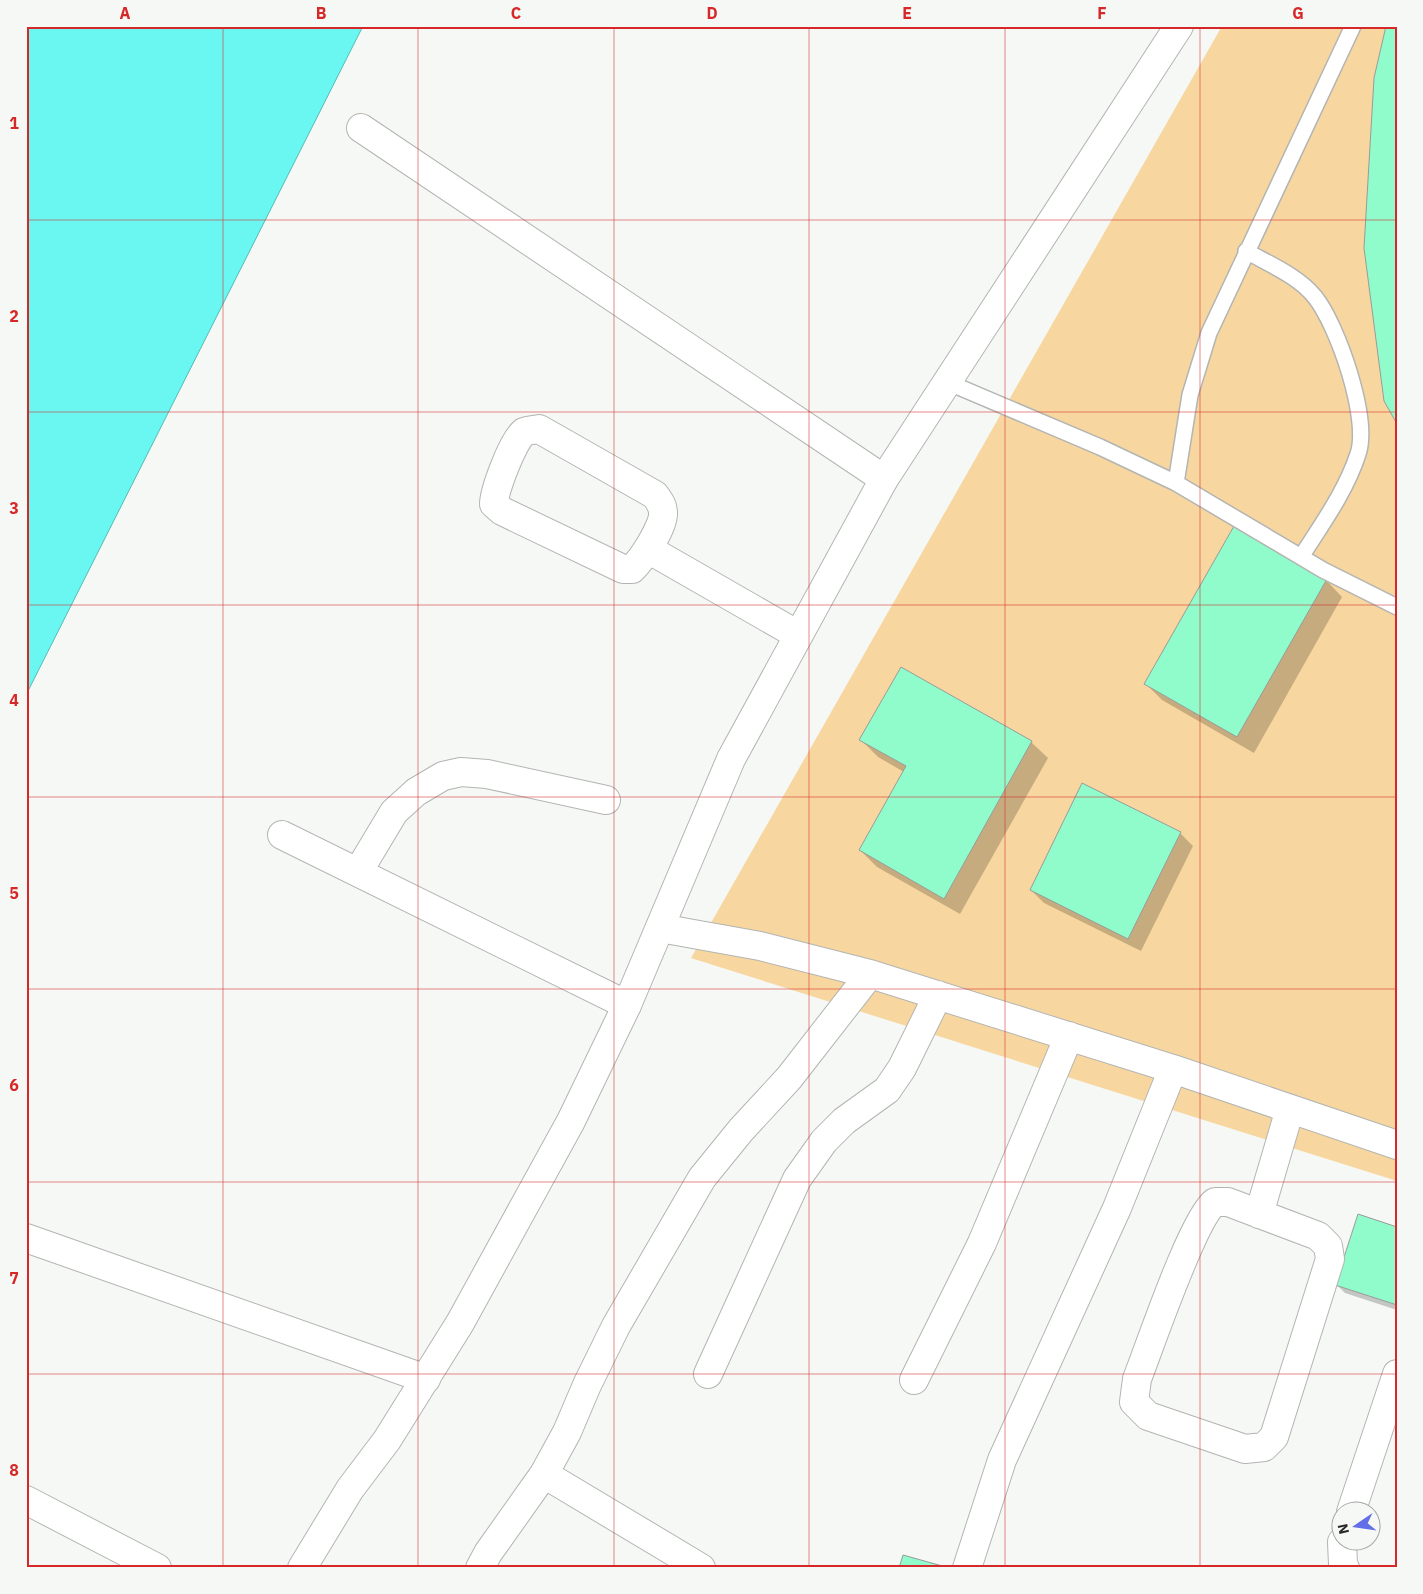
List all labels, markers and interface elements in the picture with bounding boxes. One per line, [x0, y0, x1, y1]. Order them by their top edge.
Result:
text: A [120, 3, 131, 23]
text: B [316, 3, 327, 23]
text: C [511, 3, 521, 23]
text: D [706, 3, 718, 23]
text: E [902, 3, 912, 23]
text: F [1097, 3, 1107, 23]
text: G [1292, 3, 1304, 23]
text: 1 [9, 113, 19, 133]
text: 2 [9, 306, 19, 326]
text: 3 [9, 498, 19, 518]
text: 4 [9, 690, 19, 710]
text: 5 [9, 883, 19, 903]
text: 6 [9, 1075, 19, 1095]
text: 7 [9, 1268, 19, 1288]
text: 8 [9, 1460, 19, 1480]
north arrow [1330, 1502, 1380, 1552]
text: N [1333, 1522, 1353, 1536]

